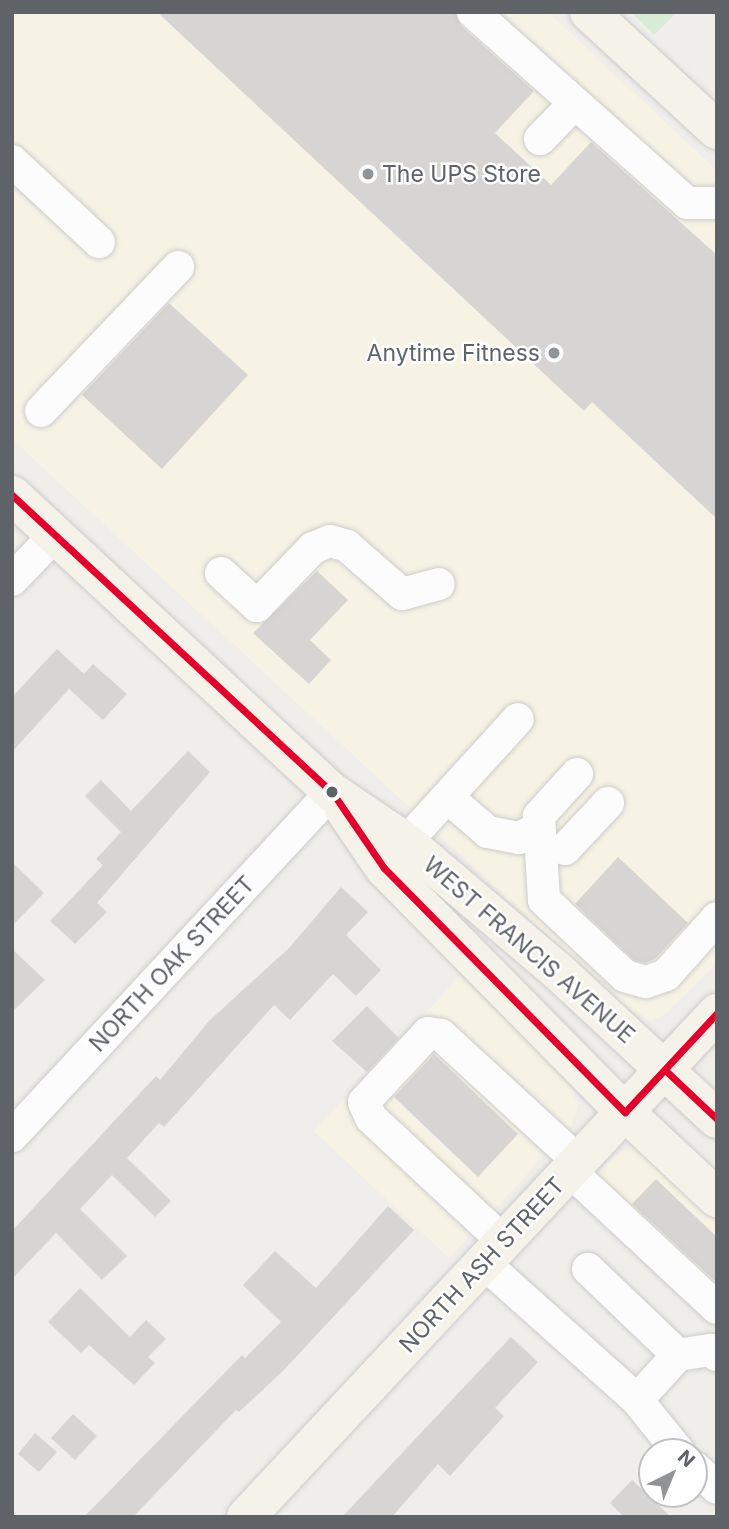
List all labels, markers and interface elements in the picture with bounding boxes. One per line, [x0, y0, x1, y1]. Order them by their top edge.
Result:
place label: The UPS Store [382, 160, 541, 188]
marker: The UPS Store [360, 166, 376, 182]
place label: Anytime Fitness [367, 339, 540, 367]
marker: Anytime Fitness [546, 345, 562, 361]
unlabelled marker [325, 785, 339, 799]
street label: WEST FRANCIS AVENUE [418, 851, 640, 1049]
street label: NORTH OAK STREET [84, 871, 260, 1057]
street label: NORTH ASH STREET [394, 1172, 570, 1358]
north arrow [638, 1438, 708, 1508]
text: N [673, 1445, 699, 1472]

